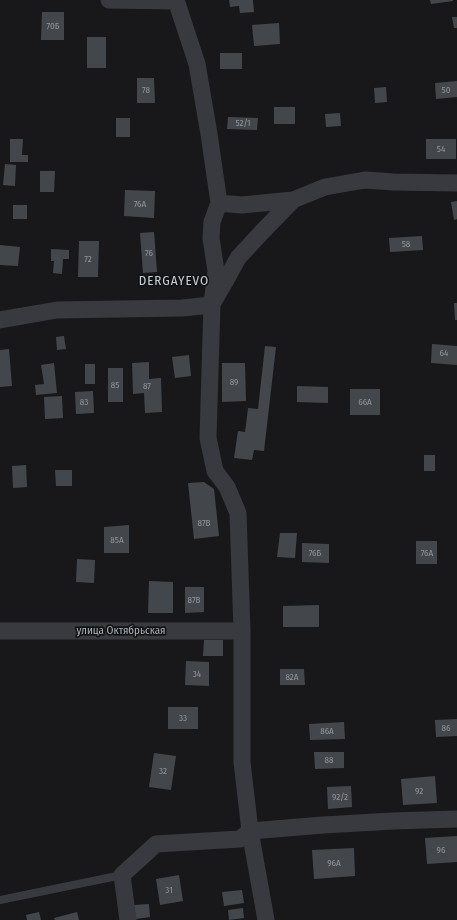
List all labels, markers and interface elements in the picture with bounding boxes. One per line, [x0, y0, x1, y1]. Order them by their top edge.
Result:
house number: 70Б [47, 21, 59, 31]
house number: 78 [142, 85, 150, 95]
house number: 50 [442, 85, 450, 95]
house number: 52/1 [235, 118, 251, 128]
house number: 54 [437, 144, 445, 154]
house number: 76А [134, 199, 146, 209]
house number: 58 [402, 239, 410, 249]
house number: 76 [145, 248, 153, 258]
house number: 72 [84, 254, 92, 264]
district label: DERGAYEVO [139, 273, 209, 289]
house number: 64 [440, 348, 448, 358]
house number: 89 [230, 377, 238, 387]
house number: 85 [111, 380, 119, 390]
house number: 87 [143, 381, 151, 391]
house number: 83 [80, 397, 88, 407]
house number: 66А [358, 397, 372, 407]
house number: 87В [198, 518, 210, 528]
house number: 85А [110, 535, 124, 545]
house number: 76Б [309, 548, 321, 558]
house number: 76А [421, 548, 433, 558]
house number: 87В [188, 595, 200, 605]
street label: улица Октябрьская [76, 624, 166, 638]
house number: 34 [193, 669, 201, 679]
house number: 82А [285, 672, 299, 682]
house number: 33 [179, 713, 187, 723]
house number: 86 [442, 723, 450, 733]
house number: 86А [320, 726, 334, 736]
house number: 88 [325, 755, 333, 765]
house number: 32 [159, 766, 167, 776]
house number: 92 [415, 786, 423, 796]
house number: 92/2 [332, 792, 348, 802]
house number: 96 [437, 845, 445, 855]
house number: 96А [327, 858, 341, 868]
house number: 31 [165, 885, 173, 895]

